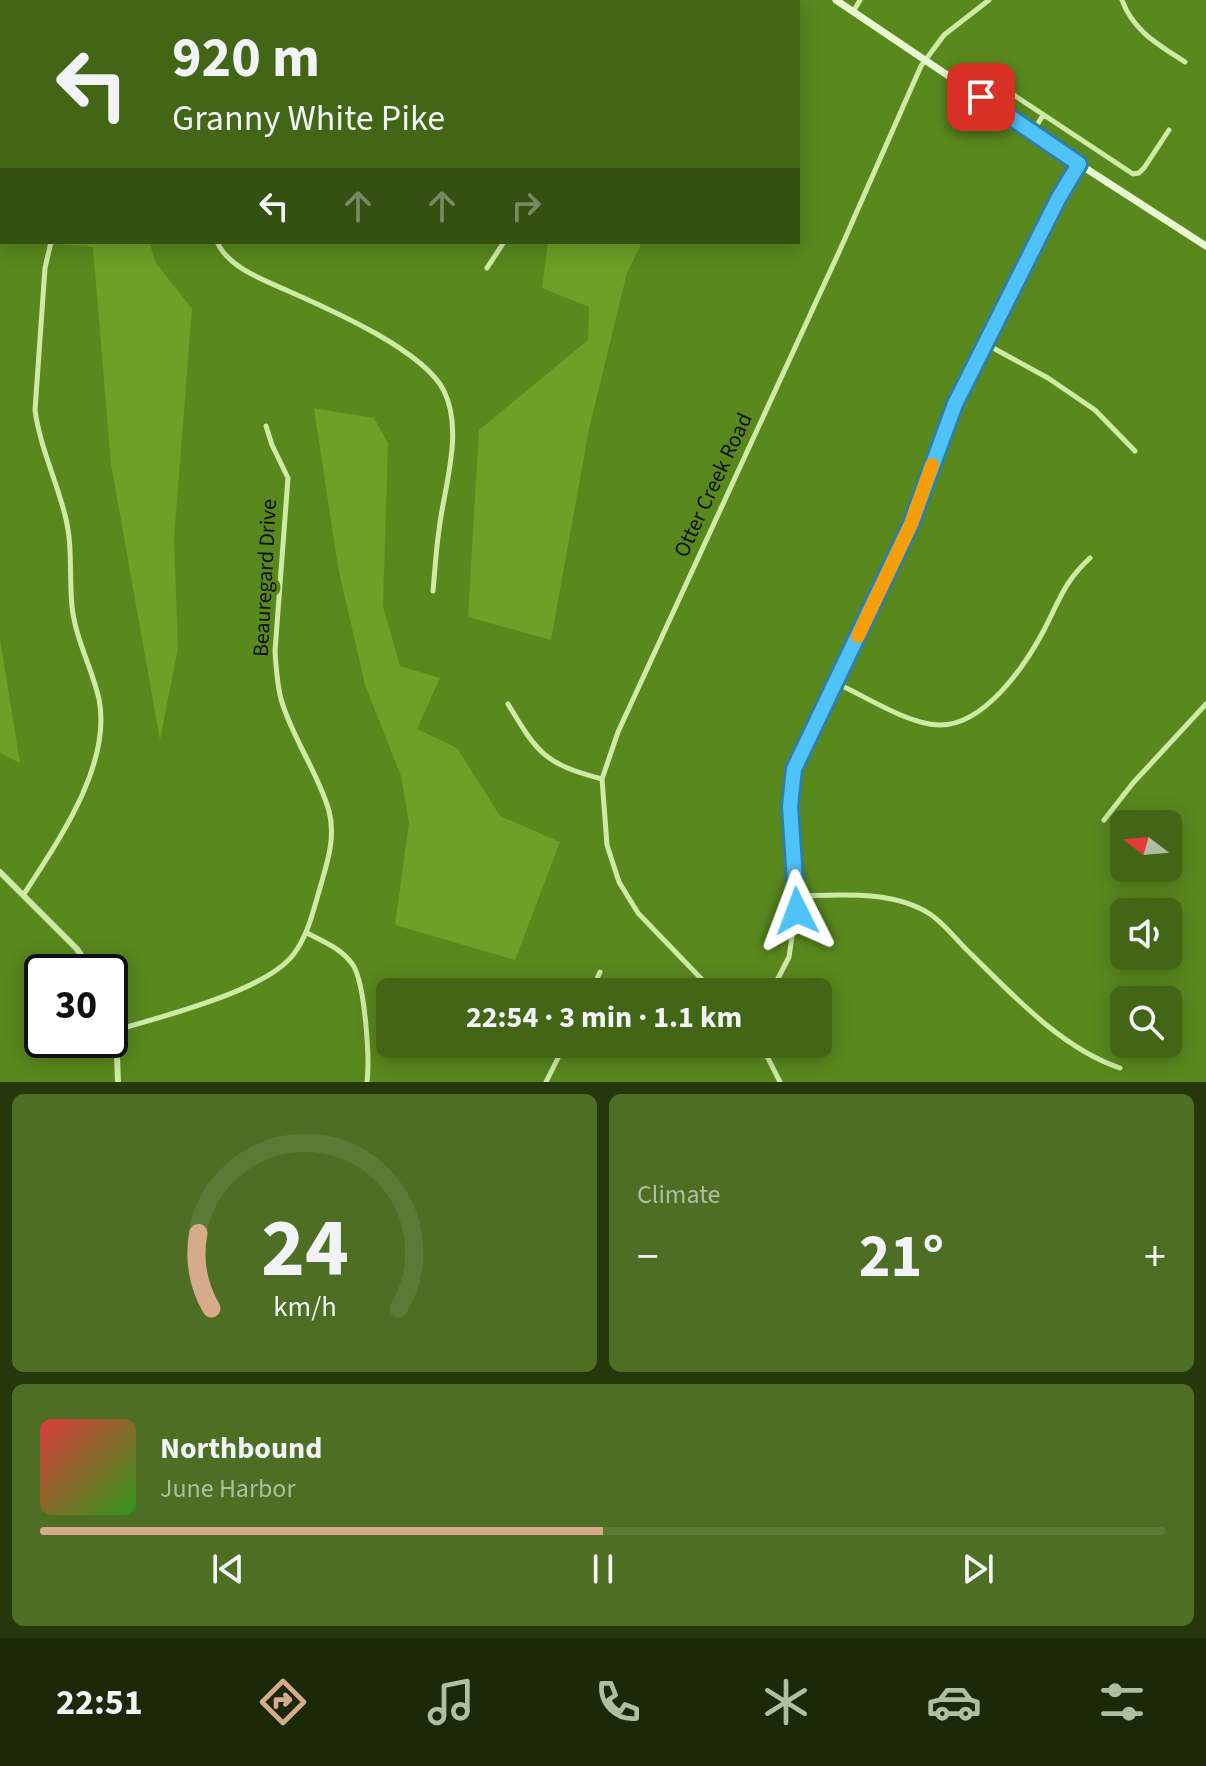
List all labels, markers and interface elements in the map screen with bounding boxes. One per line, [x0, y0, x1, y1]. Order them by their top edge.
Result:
text: 920 m [172, 19, 320, 98]
icon: left [40, 32, 144, 136]
pin [947, 63, 1015, 131]
icon: arrive [959, 75, 1003, 119]
text: Granny White Pike [172, 93, 445, 144]
icon: left [252, 184, 296, 228]
icon: ahead [336, 184, 380, 228]
icon: ahead [420, 184, 464, 228]
icon: right [504, 184, 548, 228]
street label: Otter Creek Road [666, 408, 760, 562]
street label: Beauregard Drive [245, 498, 285, 658]
north arrow [1110, 810, 1182, 882]
map controls [1110, 810, 1182, 1058]
position arrow [755, 869, 839, 953]
button: sound [1110, 898, 1182, 970]
speed limit sign: 30 [24, 954, 128, 1058]
button: search [1110, 986, 1182, 1058]
text: 22:54 · 3 min · 1.1 km [466, 996, 742, 1039]
text: Climate [637, 1176, 721, 1213]
text: 24 [261, 1190, 348, 1308]
text: 21° [859, 1215, 944, 1300]
text: − [637, 1226, 659, 1289]
text: + [1144, 1226, 1166, 1289]
text: km/h [273, 1287, 336, 1327]
text: Northbound [160, 1427, 322, 1470]
text: June Harbor [160, 1470, 296, 1507]
icon: previous [206, 1547, 250, 1591]
icon: pause [581, 1547, 625, 1591]
icon: next [956, 1547, 1000, 1591]
icon: directions [255, 1674, 311, 1730]
icon: music [423, 1674, 479, 1730]
icon: phone [590, 1674, 646, 1730]
icon: climate [758, 1674, 814, 1730]
icon: car [926, 1674, 982, 1730]
icon: filters [1094, 1674, 1150, 1730]
text: 22:51 [56, 1677, 143, 1728]

